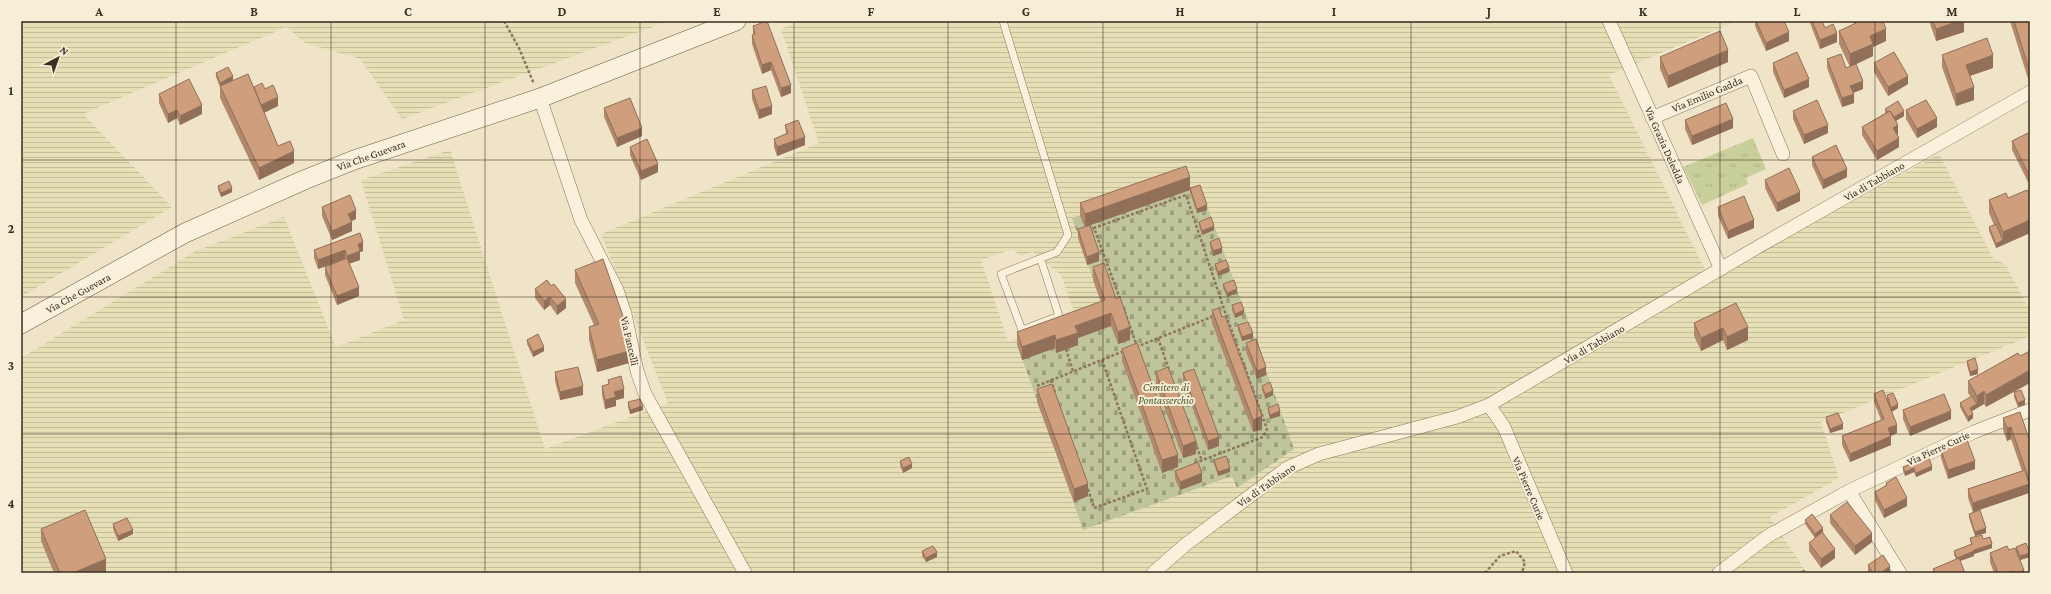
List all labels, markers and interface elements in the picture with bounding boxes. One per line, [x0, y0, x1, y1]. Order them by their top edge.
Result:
text: A [94, 4, 103, 19]
text: B [250, 4, 258, 19]
text: C [404, 4, 412, 19]
text: D [558, 4, 567, 19]
text: E [713, 4, 721, 19]
text: F [868, 4, 875, 19]
text: G [1022, 4, 1030, 19]
text: H [1176, 4, 1185, 19]
text: I [1332, 4, 1336, 19]
text: J [1485, 4, 1491, 19]
text: K [1639, 4, 1648, 19]
text: L [1794, 4, 1801, 19]
text: M [1946, 4, 1958, 19]
north arrow [38, 38, 78, 78]
text: N [58, 43, 72, 58]
street label: Via Emilio Gadda [1670, 74, 1744, 114]
text: 1 [9, 83, 14, 98]
street label: Via Grazia Deledda [1643, 105, 1687, 185]
street label: Via Che Guevara [335, 137, 407, 173]
street label: Via di Tabbiano [1841, 158, 1907, 203]
text: 2 [8, 221, 15, 236]
street label: Via Che Guevara [44, 270, 112, 316]
street label: Via Fancelli [618, 315, 642, 367]
street label: Via di Tabbiano [1561, 321, 1627, 366]
text: 3 [8, 358, 14, 373]
park label: Cimitero di Pontasserchio [1138, 381, 1194, 406]
street label: Via Pierre Curie [1905, 428, 1971, 468]
street label: Via Pierre Curie [1510, 454, 1548, 522]
street label: Via di Tabbiano [1235, 460, 1298, 509]
text: 4 [7, 496, 15, 511]

